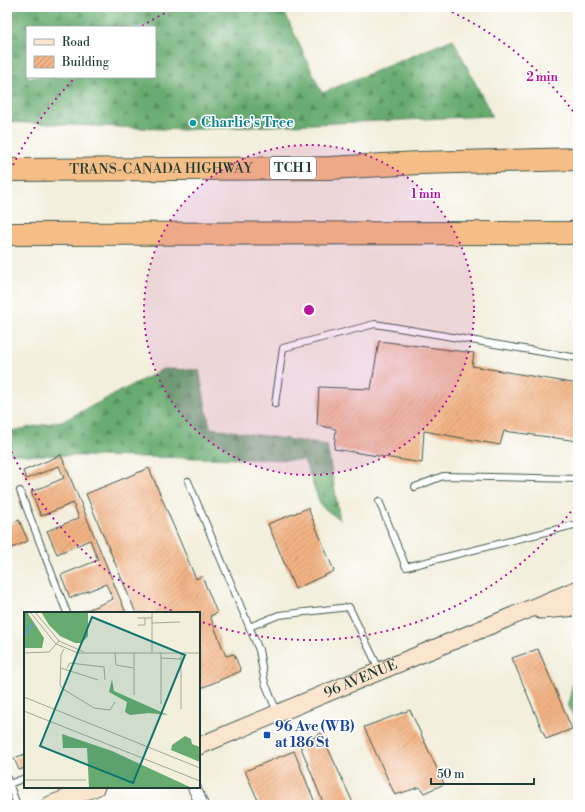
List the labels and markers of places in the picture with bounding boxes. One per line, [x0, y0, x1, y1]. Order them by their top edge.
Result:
place label: Charlie's Tree [201, 114, 294, 132]
marker: Charlie's Tree [188, 118, 198, 128]
centre of rings [302, 303, 316, 317]
place label: 96 Ave (WB) at 186 St [275, 718, 354, 752]
marker: 96 Ave (WB) at 186 St [262, 730, 272, 740]

